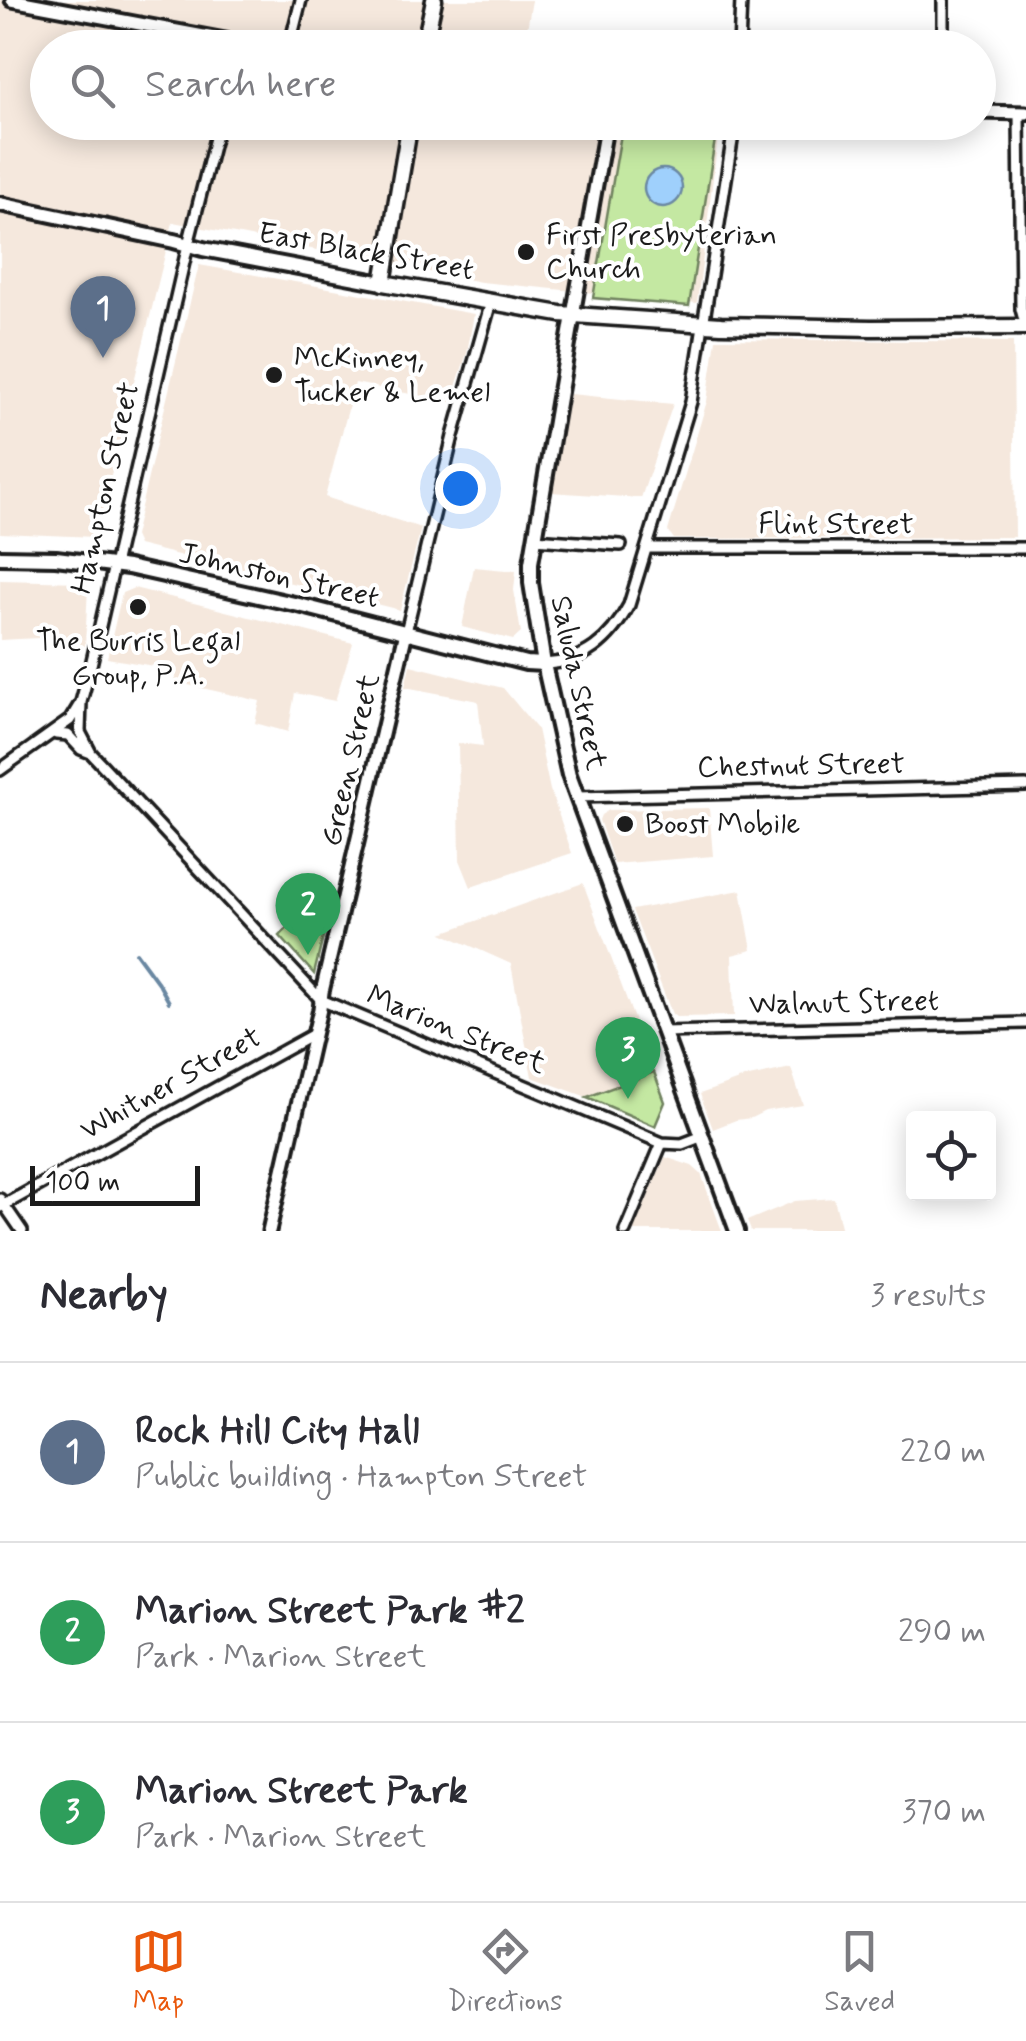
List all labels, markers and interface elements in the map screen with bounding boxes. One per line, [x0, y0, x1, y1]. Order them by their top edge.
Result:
search box [30, 30, 996, 140]
icon: search [65, 58, 120, 113]
text: Search here [145, 61, 336, 110]
street label: East Black Street [255, 214, 477, 290]
place label: First Presbyterian Church [546, 216, 777, 289]
marker: First Presbyterian Church [515, 241, 537, 263]
pin: 1 [70, 276, 136, 358]
place label: McKinney, Tucker & Lemel [294, 339, 490, 412]
marker: McKinney, Tucker & Lemel [263, 364, 285, 386]
street label: Hampton Street [63, 378, 149, 598]
your location [435, 463, 486, 514]
street label: Flint Street [758, 505, 914, 544]
street label: Johnston Street [175, 534, 383, 618]
street label: Saluda Street [540, 592, 616, 774]
marker: The Burris Legal Group, P.A. [127, 596, 149, 618]
place label: The Burris Legal Group, P.A. [36, 622, 240, 695]
street label: Green Street [312, 669, 390, 850]
street label: Chestnut Street [697, 745, 905, 787]
place label: Boost Mobile [645, 805, 800, 844]
marker: Boost Mobile [614, 813, 636, 835]
pin: 2 [276, 872, 340, 955]
street label: Marion Street [361, 976, 552, 1084]
street label: Walnut Street [749, 982, 939, 1024]
pin: 3 [596, 1016, 660, 1099]
street label: Whitner Street [74, 1018, 268, 1150]
map controls [906, 1111, 996, 1201]
button: locate [906, 1111, 996, 1201]
scale bar [30, 1161, 200, 1206]
text: 100 m [45, 1165, 120, 1202]
text: Nearby [40, 1269, 168, 1324]
text: 3 results [870, 1275, 986, 1317]
text: Rock Hill City Hall [135, 1407, 419, 1456]
text: 1 [65, 1431, 80, 1473]
text: 220 m [900, 1431, 986, 1473]
text: Public building · Hampton Street [135, 1456, 587, 1498]
text: Marion Street Park #2 [135, 1587, 525, 1636]
text: 2 [65, 1611, 80, 1653]
text: 290 m [898, 1611, 986, 1653]
text: Park · Marion Street [135, 1636, 426, 1678]
text: Marion Street Park [135, 1767, 468, 1816]
text: 3 [65, 1791, 80, 1833]
text: 370 m [902, 1791, 986, 1833]
text: Park · Marion Street [135, 1816, 426, 1858]
tab: Map [131, 1924, 186, 2021]
tab: Directions [448, 1924, 563, 2021]
tab: Saved [824, 1924, 895, 2021]

